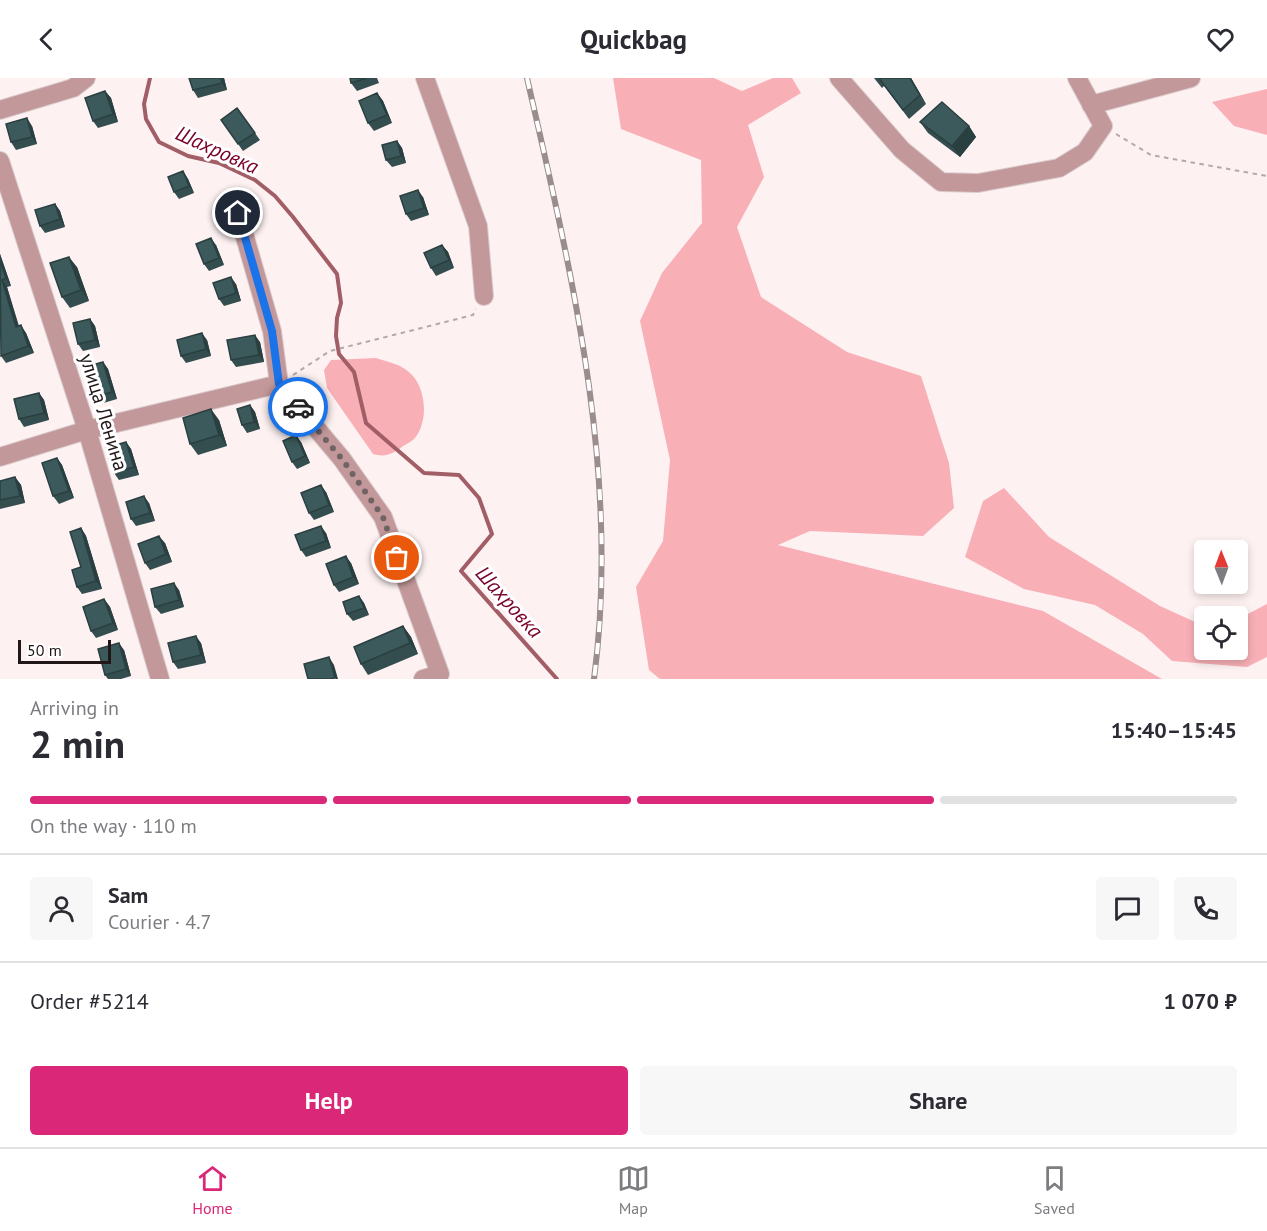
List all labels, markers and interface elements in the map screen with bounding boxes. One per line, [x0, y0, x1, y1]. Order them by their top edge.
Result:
text: Quickbag [580, 22, 687, 56]
icon: back [30, 23, 63, 56]
icon: heart [1204, 23, 1237, 56]
water label: Шахровка [171, 119, 264, 180]
pin [212, 187, 263, 238]
icon: home [221, 196, 254, 229]
street label: улица Ленина [74, 350, 134, 474]
courier [268, 377, 328, 437]
icon: car [282, 391, 315, 424]
pin [371, 532, 422, 583]
north arrow [1194, 540, 1248, 594]
map controls [1194, 540, 1248, 660]
icon: bag [380, 541, 413, 574]
water label: Шахровка [470, 560, 549, 644]
button: locate [1194, 606, 1248, 660]
scale bar [18, 637, 111, 664]
text: 50 m [27, 640, 62, 660]
text: Arriving in [30, 695, 119, 721]
text: 15:40–15:45 [1111, 716, 1237, 744]
text: 2 min [30, 718, 125, 769]
text: On the way · 110 m [30, 813, 197, 839]
button: person [30, 877, 93, 940]
button: chat [1096, 877, 1159, 940]
button: phone [1174, 877, 1237, 940]
text: Sam [108, 881, 148, 909]
text: Courier · 4.7 [108, 909, 211, 935]
text: Order #5214 [30, 987, 149, 1015]
text: 1 070 ₽ [1163, 987, 1237, 1015]
button: Help [30, 1066, 628, 1135]
button: Share [640, 1066, 1237, 1135]
tab: Home [192, 1162, 233, 1218]
tab: Map [617, 1162, 650, 1218]
tab: Saved [1034, 1162, 1075, 1218]

